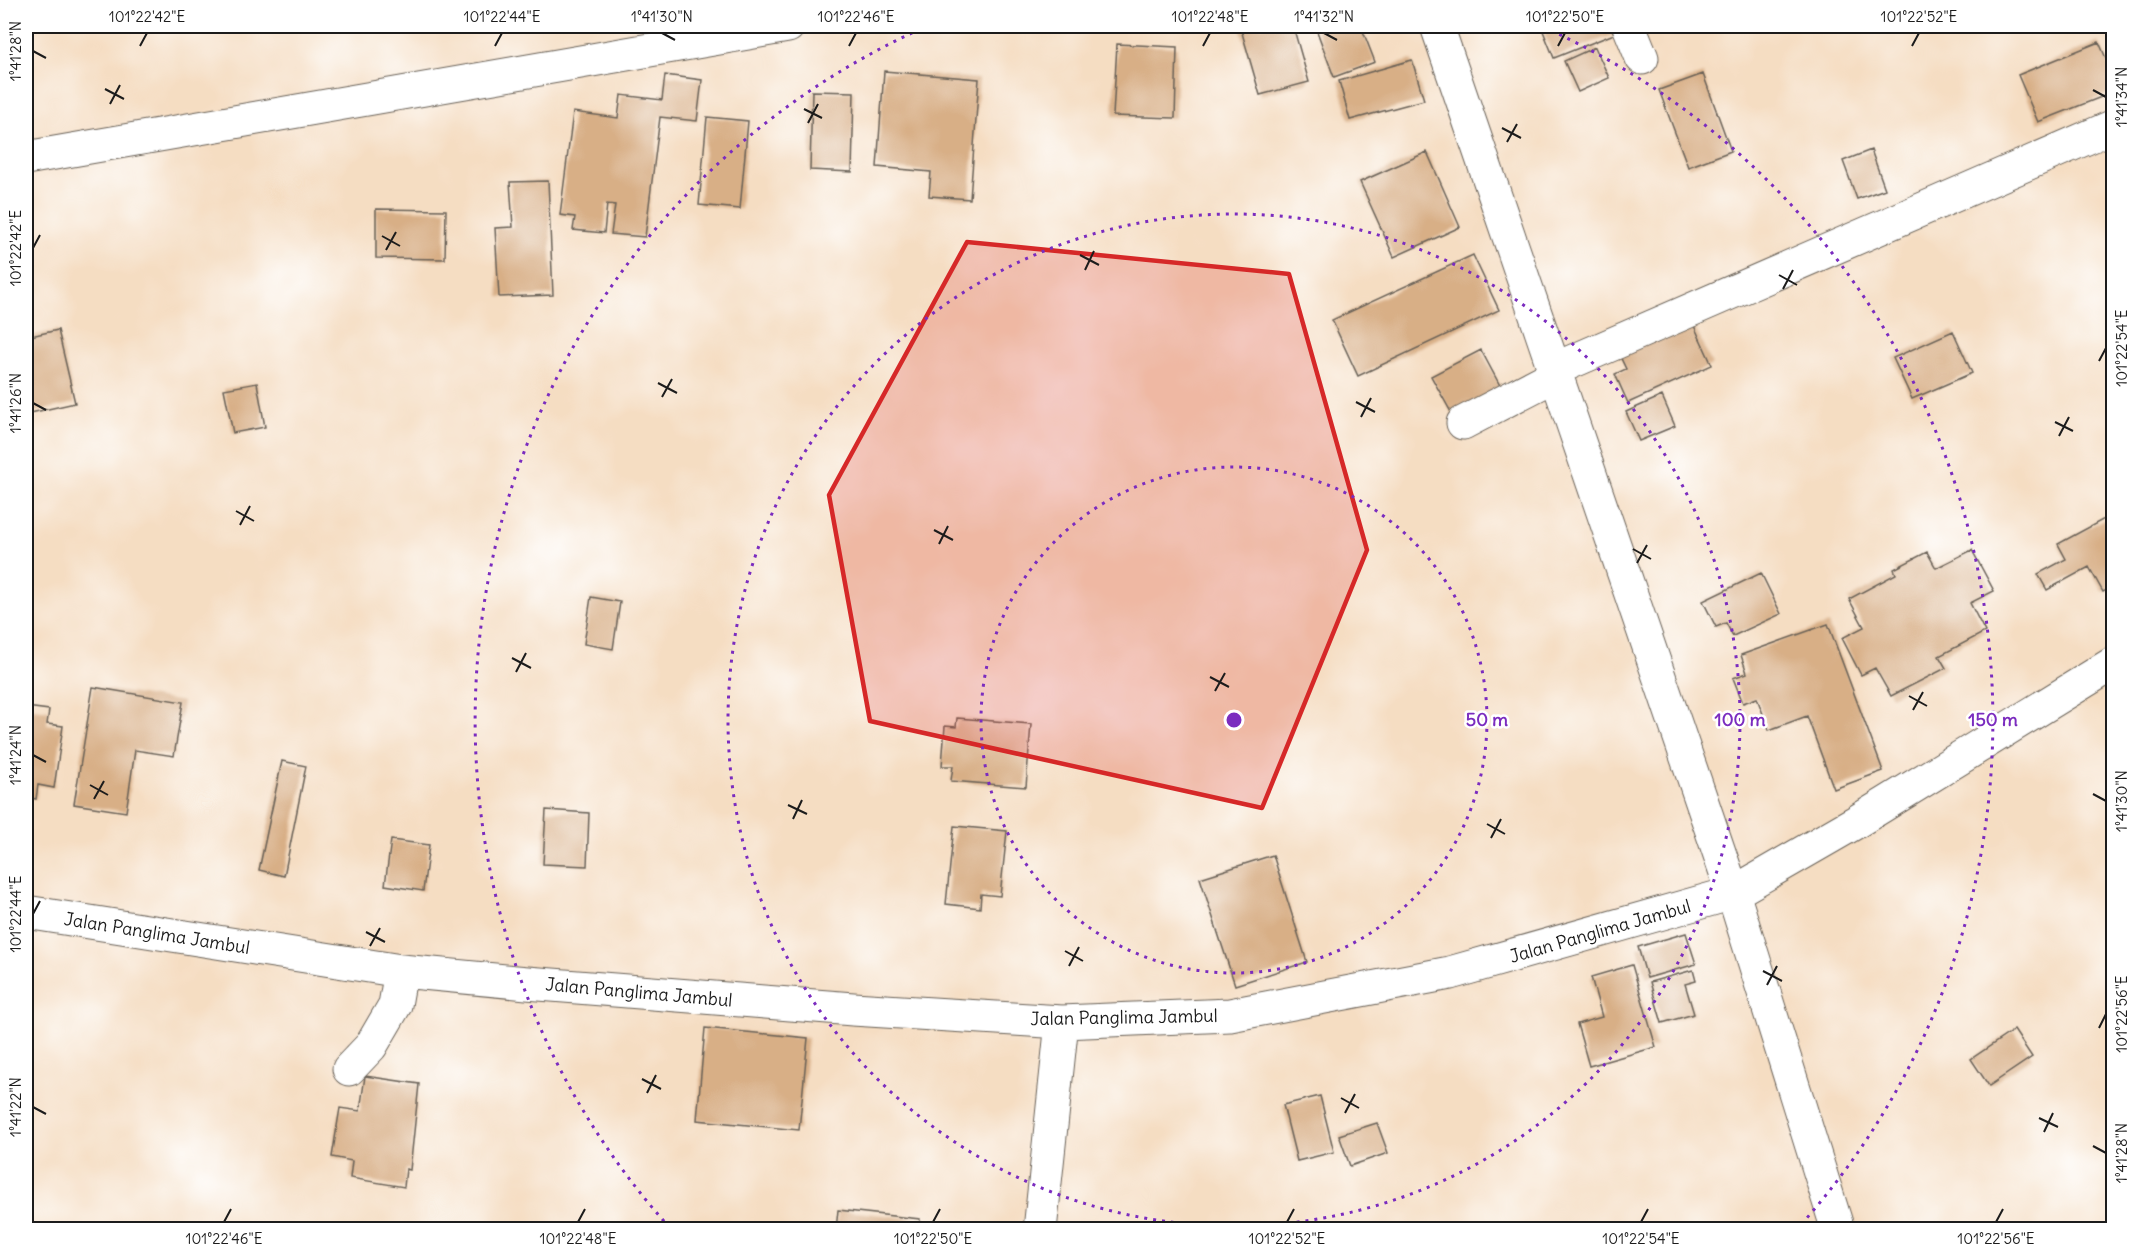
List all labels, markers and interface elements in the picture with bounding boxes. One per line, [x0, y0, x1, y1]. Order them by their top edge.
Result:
text: 101°22'42"E [109, 7, 185, 26]
text: 101°22'44"E [464, 7, 541, 26]
text: 1°41'30"N [631, 7, 693, 26]
text: 101°22'46"E [818, 7, 895, 26]
text: 101°22'48"E [1172, 7, 1249, 26]
text: 1°41'32"N [1294, 7, 1354, 26]
text: 101°22'50"E [1526, 7, 1604, 26]
text: 101°22'52"E [1881, 7, 1958, 26]
text: 1°41'28"N [6, 21, 25, 81]
text: 1°41'34"N [2112, 67, 2131, 127]
text: 101°22'42"E [6, 210, 25, 286]
text: 101°22'54"E [2112, 309, 2131, 387]
text: 1°41'26"N [6, 373, 25, 433]
text: 50 m [1466, 708, 1508, 731]
text: 100 m [1715, 708, 1766, 731]
text: 150 m [1968, 708, 2018, 731]
centre of rings [1224, 710, 1244, 730]
text: 1°41'24"N [6, 725, 25, 785]
text: 1°41'30"N [2112, 770, 2131, 832]
text: 101°22'44"E [6, 875, 25, 952]
street label: Jalan Panglima Jambul [1507, 894, 1693, 968]
street label: Jalan Panglima Jambul [63, 907, 251, 959]
street label: Jalan Panglima Jambul [545, 972, 733, 1012]
text: 101°22'56"E [2112, 975, 2131, 1053]
street label: Jalan Panglima Jambul [1030, 1004, 1218, 1030]
text: 1°41'22"N [6, 1077, 25, 1137]
text: 1°41'28"N [2112, 1123, 2131, 1183]
text: 101°22'46"E [186, 1229, 263, 1248]
text: 101°22'48"E [540, 1229, 617, 1248]
text: 101°22'50"E [894, 1229, 972, 1248]
text: 101°22'52"E [1249, 1229, 1326, 1248]
text: 101°22'54"E [1602, 1229, 1680, 1248]
text: 101°22'56"E [1957, 1229, 2035, 1248]

